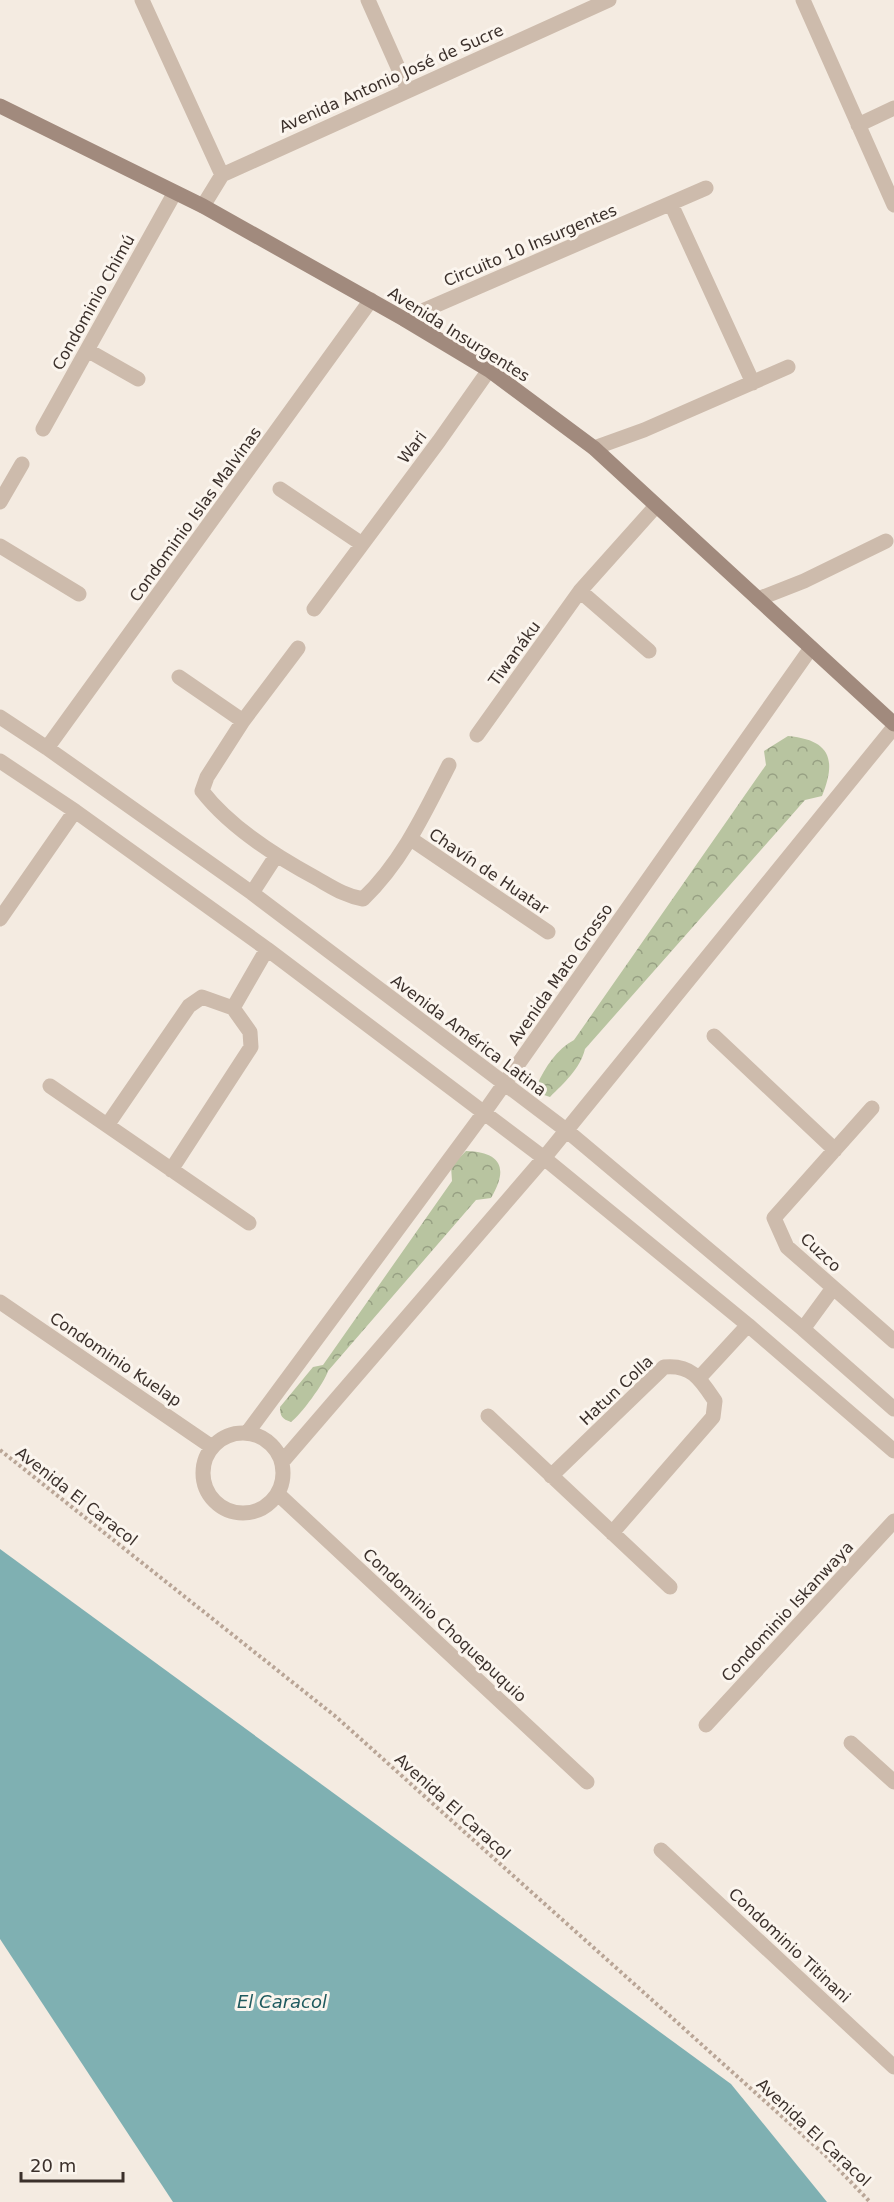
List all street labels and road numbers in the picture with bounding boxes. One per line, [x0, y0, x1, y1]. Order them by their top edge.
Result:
street label: Avenida Antonio José de Sucre [276, 20, 506, 137]
street label: Circuito 10 Insurgentes [441, 200, 620, 291]
street label: Condominio Chimú [48, 231, 139, 373]
street label: Avenida Insurgentes [385, 283, 533, 386]
street label: Condominio Islas Malvinas [126, 423, 265, 605]
street label: Wari [394, 427, 431, 467]
street label: Tiwanáku [484, 617, 544, 690]
street label: Chavín de Huatar [425, 824, 552, 919]
street label: Avenida Mato Grosso [504, 900, 617, 1049]
street label: Avenida América Latina [387, 971, 550, 1100]
street label: Cuzco [797, 1229, 845, 1276]
street label: Condominio Kuelap [46, 1308, 185, 1411]
street label: Hatun Colla [576, 1352, 657, 1429]
street label: Avenida El Caracol [12, 1443, 141, 1550]
street label: Condominio Iskanwaya [717, 1537, 857, 1685]
street label: Condominio Choquepuquio [359, 1545, 530, 1706]
street label: Avenida El Caracol [391, 1749, 514, 1863]
street label: Condominio Titinani [725, 1884, 854, 2007]
street label: Avenida El Caracol [753, 2075, 875, 2190]

